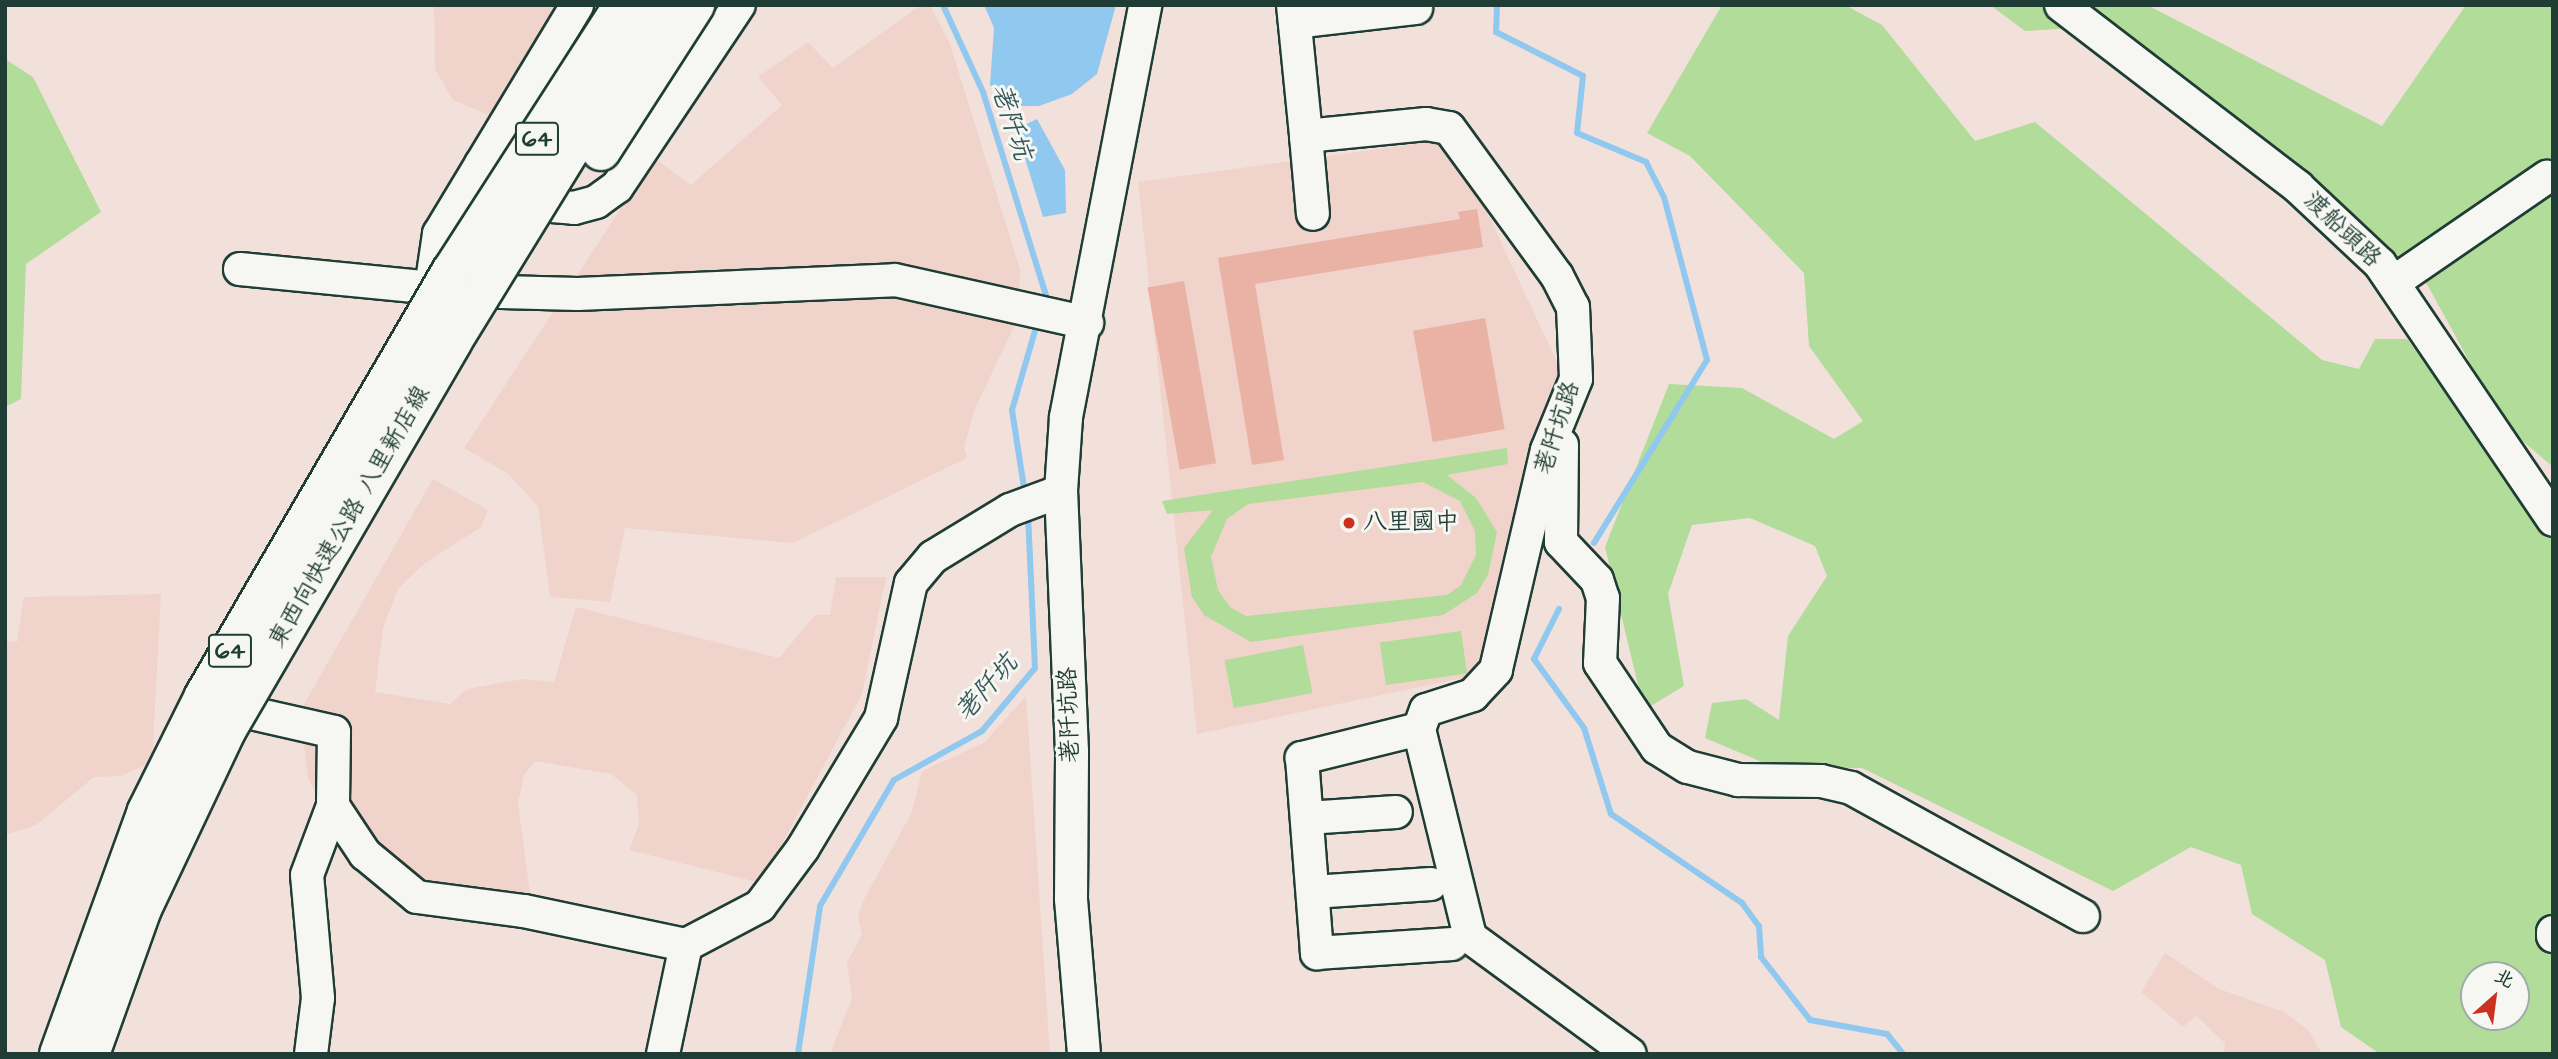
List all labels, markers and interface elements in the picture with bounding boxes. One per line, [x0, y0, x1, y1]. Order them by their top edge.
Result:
water label: 荖阡坑 [984, 80, 1038, 164]
road number: 64 [514, 120, 560, 158]
street label: 渡船頭路 [2297, 186, 2387, 274]
street label: 荖阡坑路 [1529, 378, 1587, 478]
street label: 東西向快速公路 八里新店線 [263, 381, 437, 653]
place label: 八里國中 [1363, 509, 1459, 537]
marker: 八里國中 [1341, 515, 1357, 531]
road number: 64 [207, 632, 253, 670]
water label: 荖阡坑 [949, 649, 1025, 727]
street label: 荖阡坑路 [1054, 667, 1086, 763]
north arrow [2460, 961, 2530, 1031]
text: 北 [2489, 962, 2519, 995]

